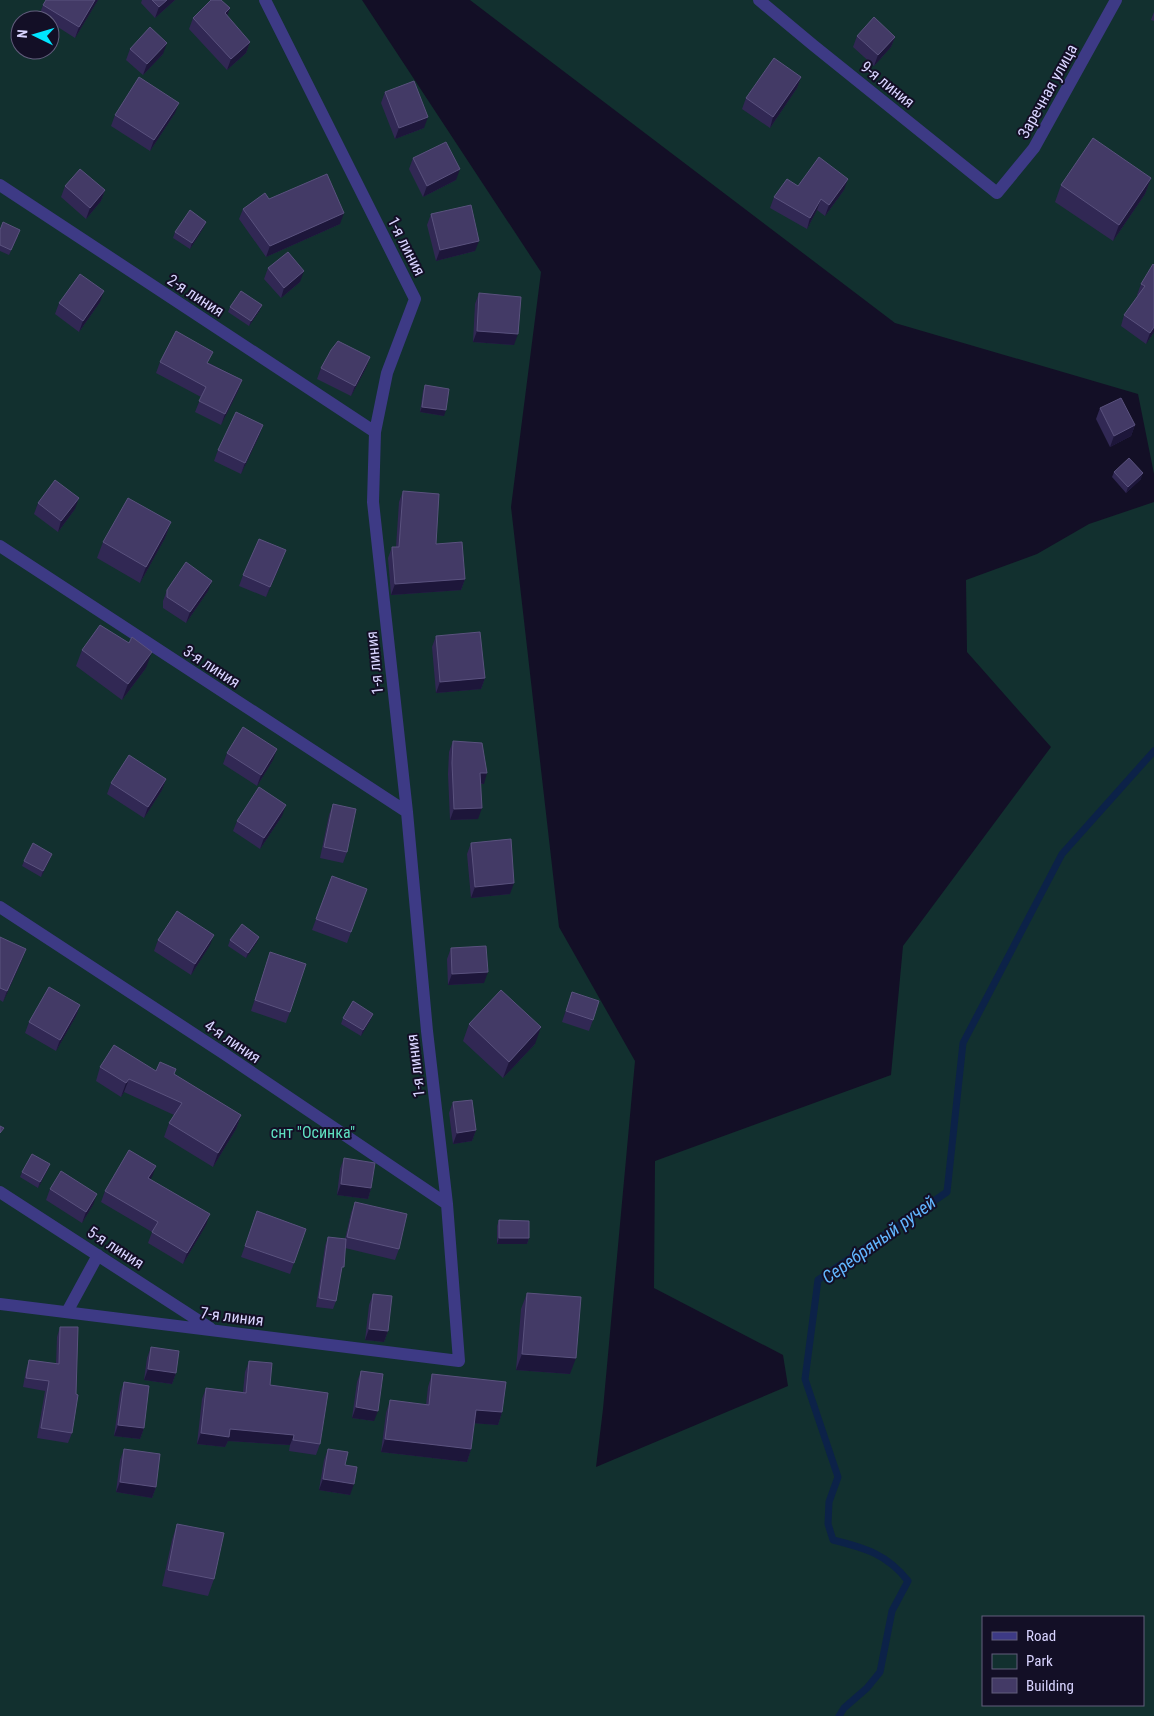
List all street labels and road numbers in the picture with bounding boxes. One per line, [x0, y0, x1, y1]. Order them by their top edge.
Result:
street label: Заречная улица [1014, 41, 1081, 142]
street label: 9-я линия [857, 57, 918, 112]
street label: 1-я линия [384, 214, 429, 279]
street label: 2-я линия [164, 270, 228, 321]
street label: 1-я линия [362, 630, 387, 696]
street label: 3-я линия [180, 641, 244, 692]
street label: 4-я линия [201, 1016, 264, 1067]
street label: 1-я линия [402, 1033, 429, 1099]
street label: 5-я линия [84, 1222, 148, 1273]
street label: 7-я линия [199, 1303, 265, 1330]

